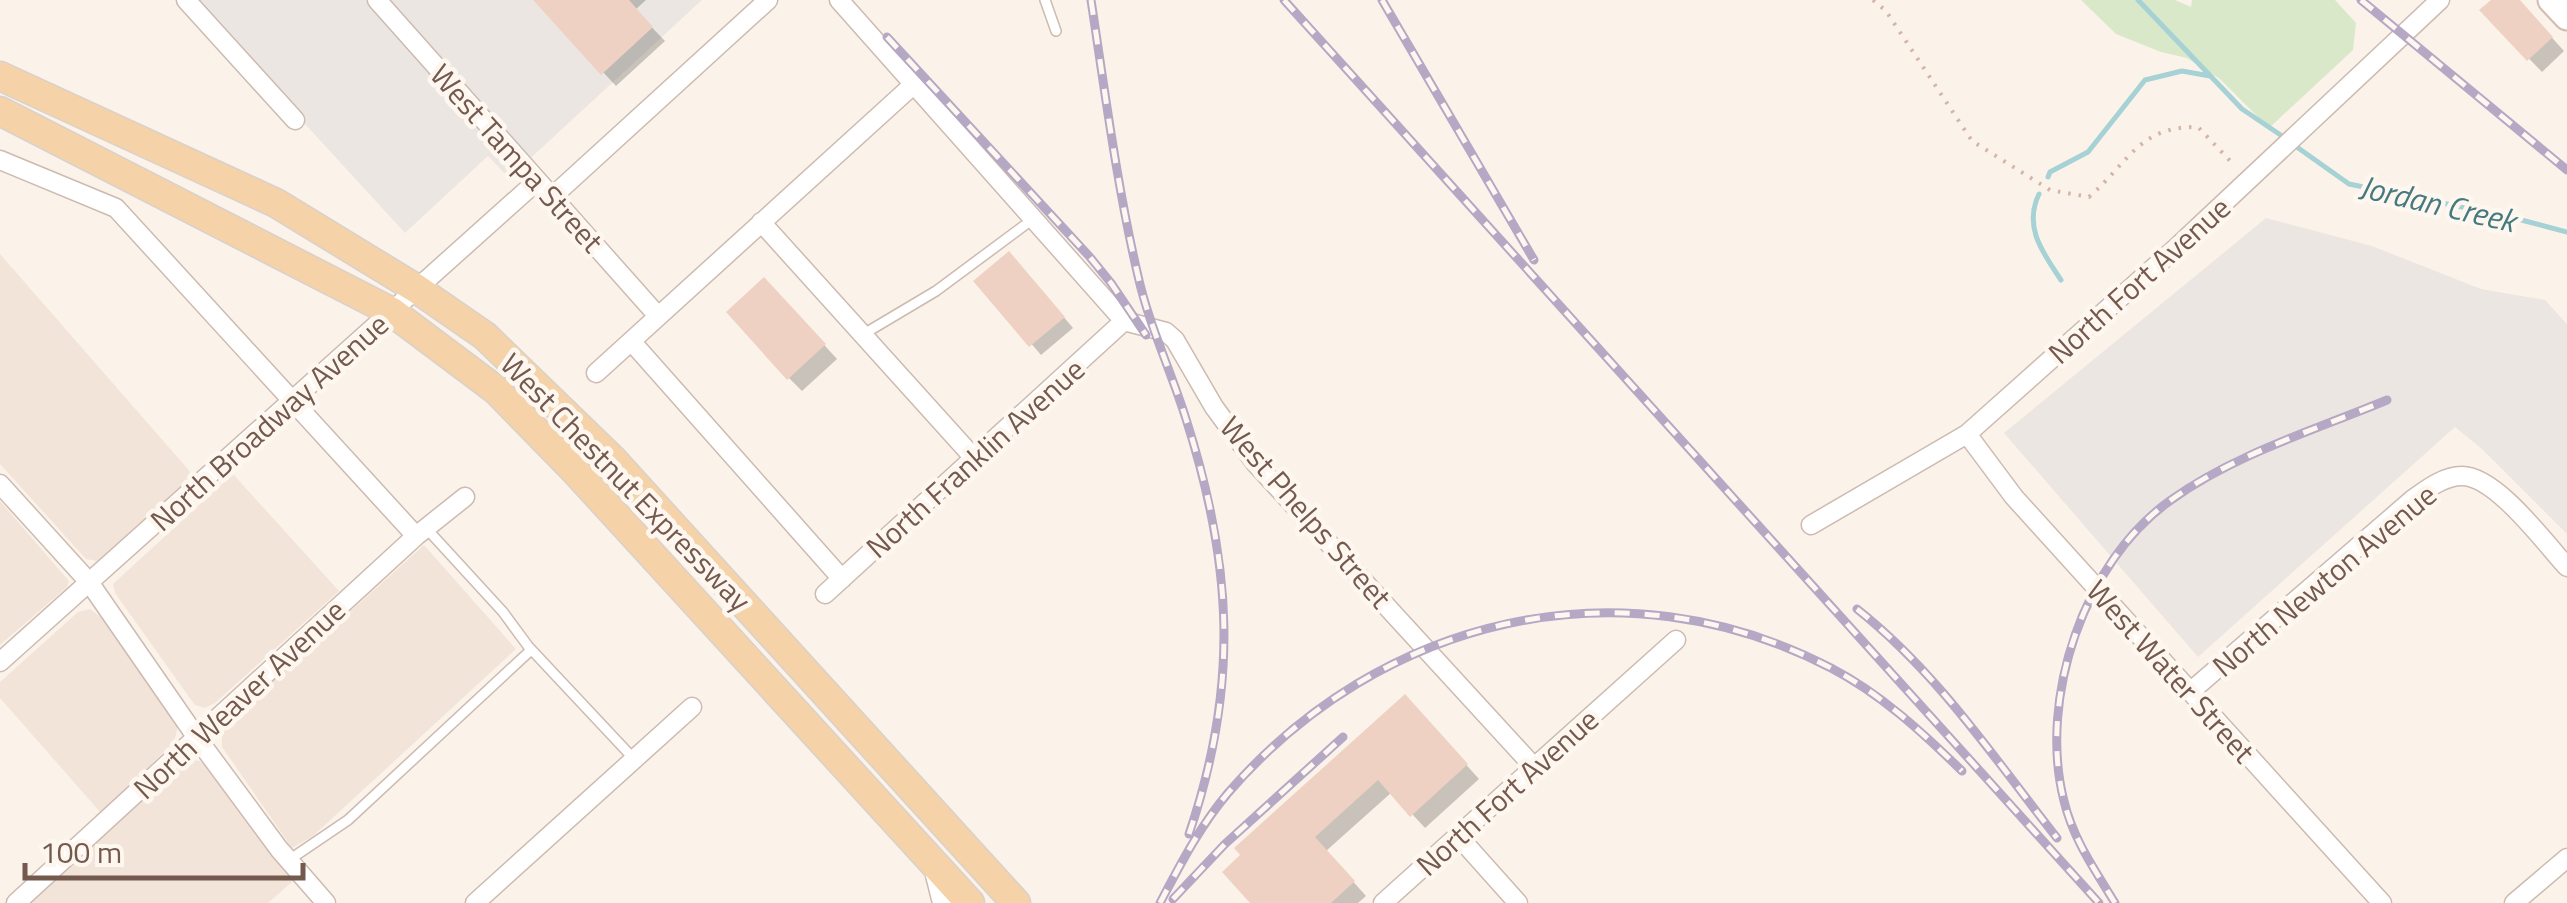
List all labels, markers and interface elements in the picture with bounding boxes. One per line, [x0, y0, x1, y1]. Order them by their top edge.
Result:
street label: West Tampa Street [420, 53, 615, 263]
water label: Jordan Creek [2355, 162, 2524, 245]
street label: North Fort Avenue [2037, 185, 2241, 375]
street label: North Broadway Avenue [139, 302, 399, 542]
street label: West Chestnut Expressway [490, 342, 762, 622]
street label: North Franklin Avenue [855, 347, 1095, 569]
street label: West Phelps Street [1209, 406, 1403, 619]
street label: North Newton Avenue [2202, 472, 2446, 688]
street label: West Water Street [2076, 569, 2266, 773]
street label: North Weaver Avenue [122, 588, 356, 810]
street label: North Fort Avenue [1405, 697, 1609, 887]
scale bar [25, 818, 302, 880]
text: 100 m [40, 829, 122, 875]

